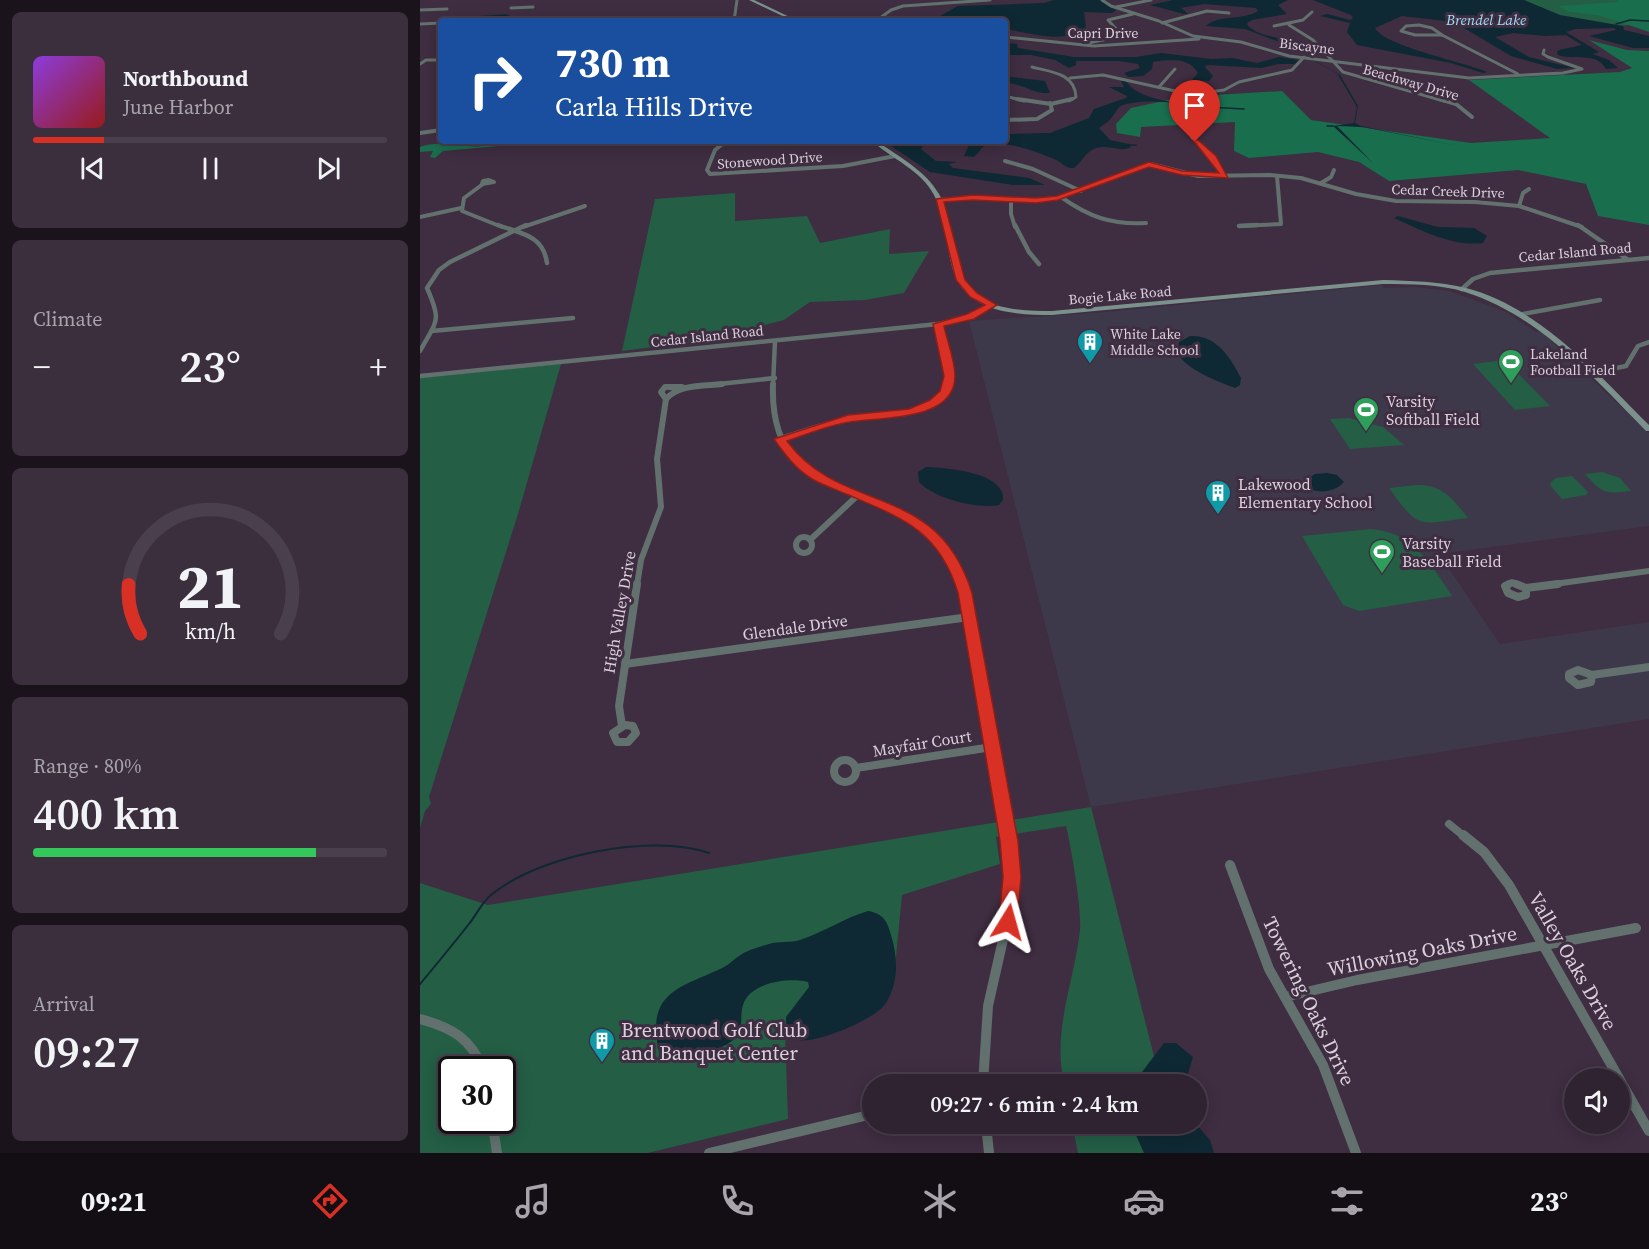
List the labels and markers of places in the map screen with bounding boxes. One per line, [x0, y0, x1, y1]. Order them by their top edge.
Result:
pin [1169, 80, 1220, 142]
place label: White Lake Middle School [1110, 324, 1199, 360]
building icon: White Lake Middle School [1075, 327, 1105, 365]
place label: Lakeland Football Field [1530, 344, 1615, 380]
sports icon: Lakeland Football Field [1496, 347, 1526, 385]
place label: Varsity Softball Field [1386, 390, 1480, 430]
sports icon: Varsity Softball Field [1351, 395, 1381, 433]
place label: Lakewood Elementary School [1238, 473, 1373, 513]
building icon: Lakewood Elementary School [1203, 478, 1233, 516]
place label: Varsity Baseball Field [1402, 532, 1502, 572]
sports icon: Varsity Baseball Field [1367, 537, 1397, 575]
place label: Brentwood Golf Club and Banquet Center [621, 1016, 807, 1067]
building icon: Brentwood Golf Club and Banquet Center [587, 1026, 617, 1064]

